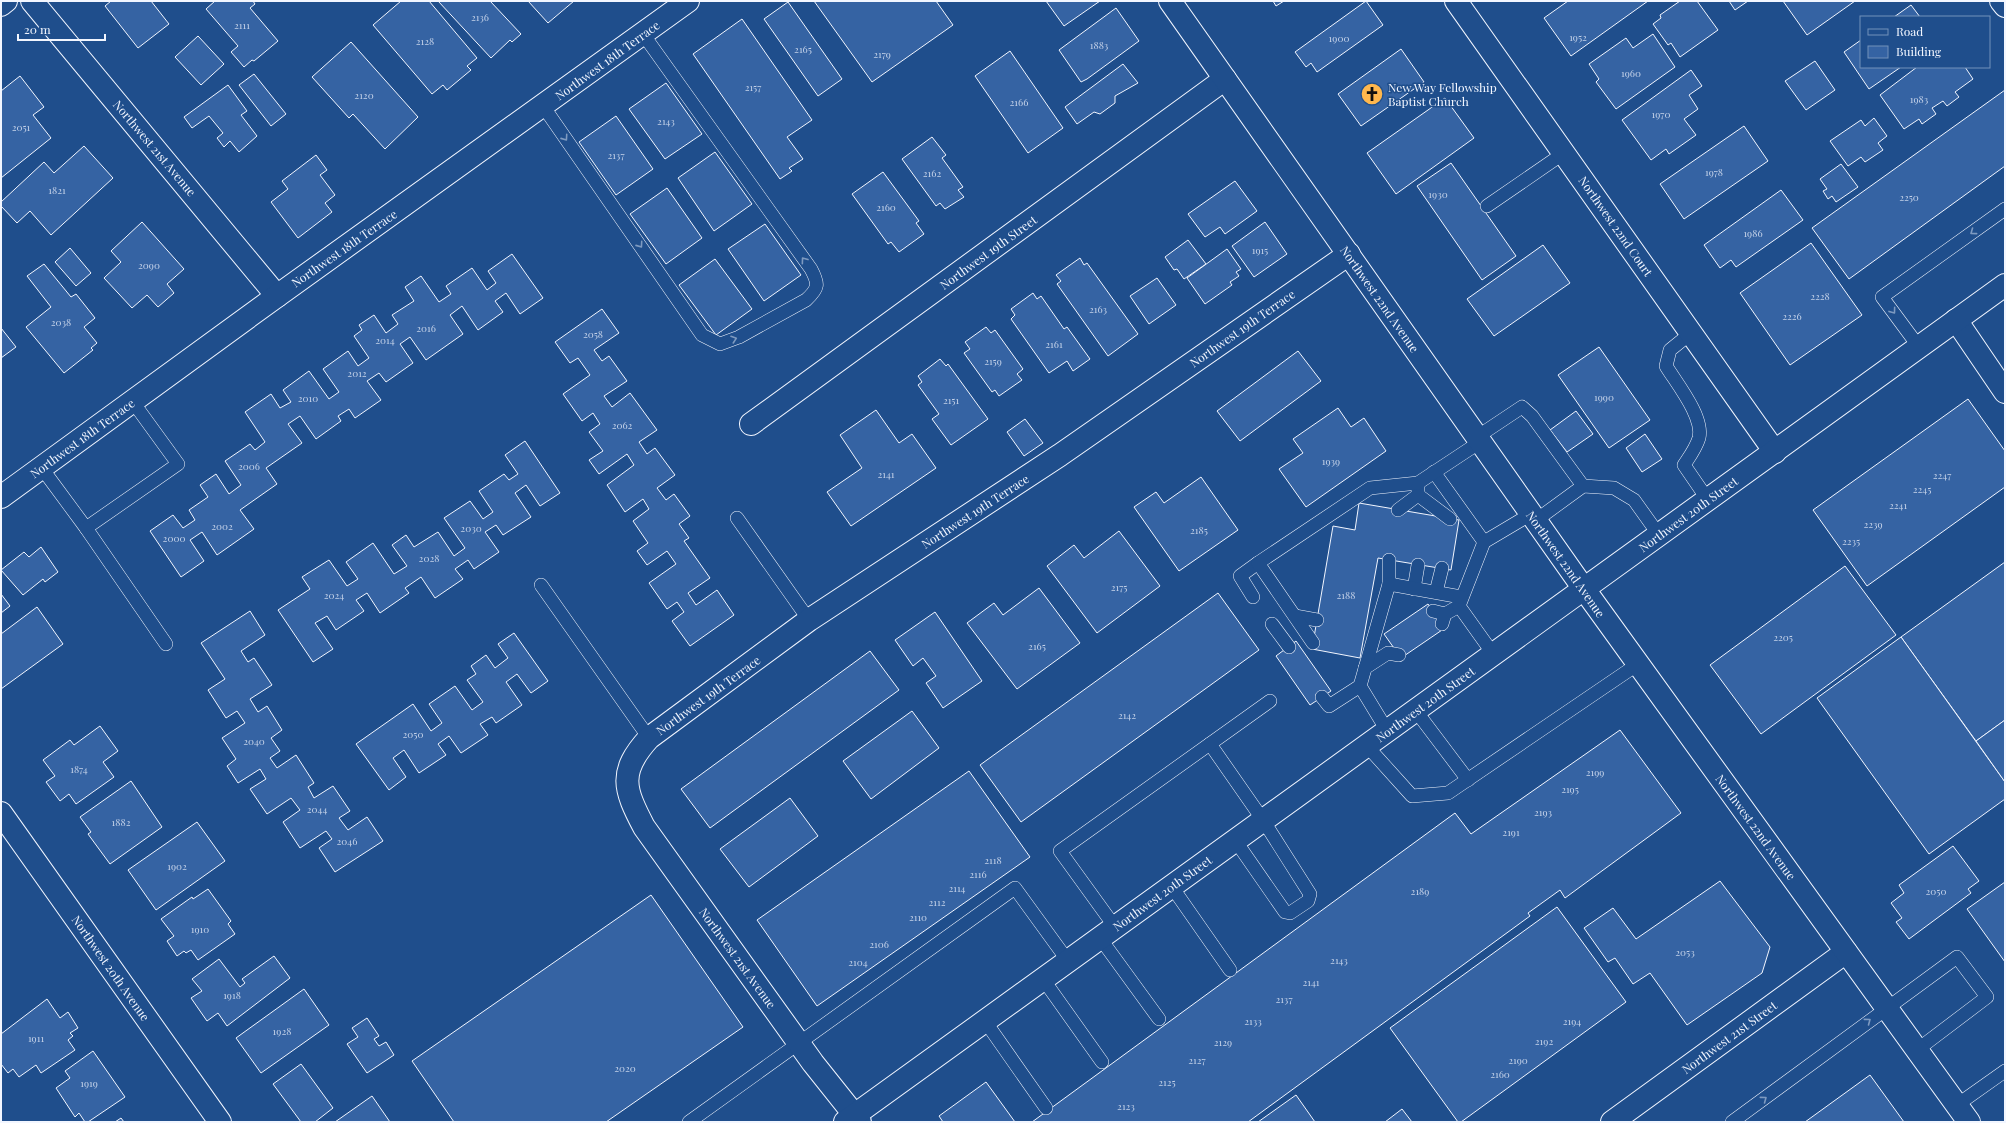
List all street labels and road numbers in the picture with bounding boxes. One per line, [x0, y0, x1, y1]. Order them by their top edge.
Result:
street label: Northwest 18th Terrace [552, 17, 662, 103]
street label: Northwest 21st Avenue [110, 97, 200, 199]
street label: Northwest 22nd Court [1575, 173, 1657, 280]
street label: Northwest 18th Terrace [288, 206, 400, 290]
street label: Northwest 19th Street [936, 211, 1040, 293]
street label: Northwest 22nd Avenue [1337, 242, 1423, 356]
street label: Northwest 19th Terrace [1186, 286, 1298, 370]
street label: Northwest 18th Terrace [27, 395, 137, 481]
street label: Northwest 19th Terrace [918, 470, 1032, 552]
street label: Northwest 20th Street [1635, 472, 1741, 555]
street label: Northwest 22nd Avenue [1523, 507, 1609, 621]
street label: Northwest 19th Terrace [653, 652, 763, 738]
street label: Northwest 20th Street [1372, 662, 1478, 745]
street label: Northwest 22nd Avenue [1712, 771, 1800, 883]
street label: Northwest 20th Street [1109, 851, 1215, 934]
street label: Northwest 21st Avenue [696, 904, 780, 1012]
street label: Northwest 20th Avenue [68, 912, 154, 1024]
street label: Northwest 21st Street [1678, 997, 1780, 1077]

